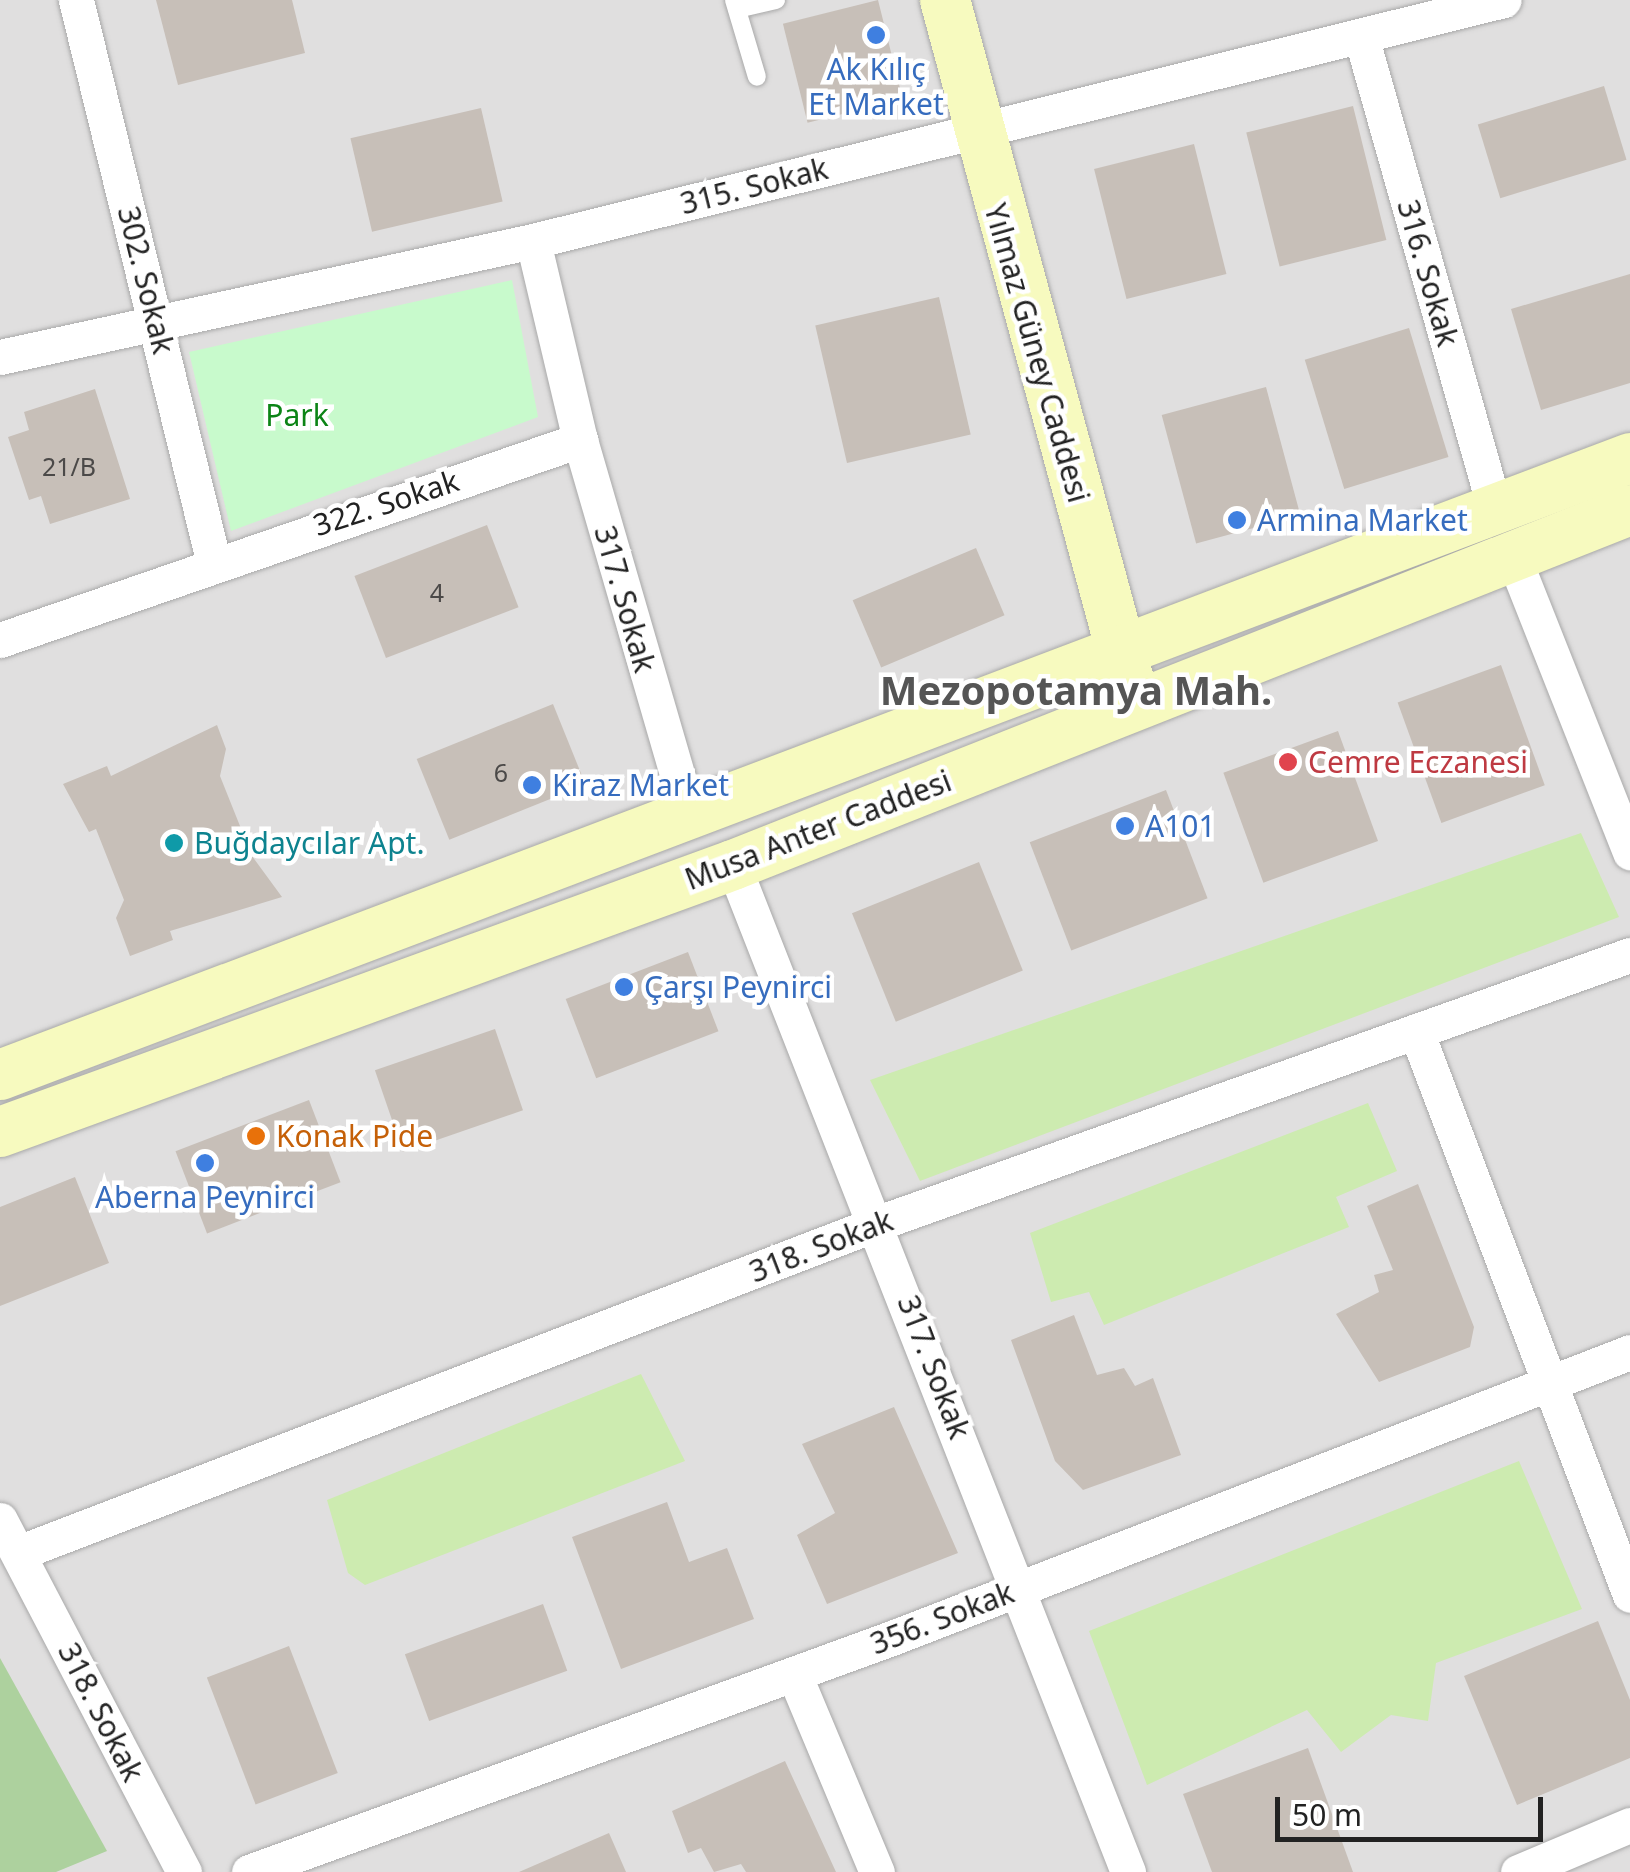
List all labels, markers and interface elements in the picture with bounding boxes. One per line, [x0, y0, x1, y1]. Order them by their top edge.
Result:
marker: Ak Kılıç Et Market [865, 24, 887, 46]
place label: Ak Kılıç Et Market [808, 51, 944, 122]
street label: 315. Sokak [676, 150, 832, 222]
street label: 316. Sokak [1390, 196, 1466, 350]
street label: Yılmaz Güney Caddesi [977, 199, 1097, 507]
street label: 302. Sokak [110, 202, 182, 358]
park label: Park [265, 397, 329, 433]
house number: 21/B [42, 451, 96, 481]
street label: 322. Sokak [309, 463, 463, 543]
place label: Armina Market [1257, 502, 1468, 538]
marker: Armina Market [1226, 509, 1248, 531]
street label: 317. Sokak [587, 522, 663, 676]
house number: 4 [430, 577, 444, 607]
district label: Mezopotamya Mah. [880, 666, 1272, 714]
place label: Cemre Eczanesi [1308, 744, 1528, 780]
marker: Cemre Eczanesi [1277, 751, 1299, 773]
house number: 6 [494, 757, 508, 787]
street label: Musa Anter Caddesi [680, 763, 956, 897]
place label: Kiraz Market [552, 767, 729, 803]
marker: Kiraz Market [521, 774, 543, 796]
place label: A101 [1145, 808, 1216, 844]
marker: A101 [1114, 815, 1136, 837]
place label: Buğdaycılar Apt. [194, 825, 424, 861]
marker: Buğdaycılar Apt. [163, 832, 185, 854]
place label: Çarşı Peynirci [644, 969, 832, 1005]
marker: Çarşı Peynirci [613, 976, 635, 998]
place label: Konak Pide [276, 1118, 433, 1154]
marker: Konak Pide [245, 1125, 267, 1147]
marker: Aberna Peynirci [194, 1152, 216, 1174]
place label: Aberna Peynirci [95, 1179, 315, 1215]
street label: 318. Sokak [744, 1202, 898, 1290]
street label: 317. Sokak [890, 1290, 978, 1444]
street label: 356. Sokak [865, 1574, 1019, 1662]
street label: 318. Sokak [51, 1637, 151, 1787]
scale bar [1280, 1777, 1548, 1839]
text: 50 m [1292, 1794, 1362, 1835]

